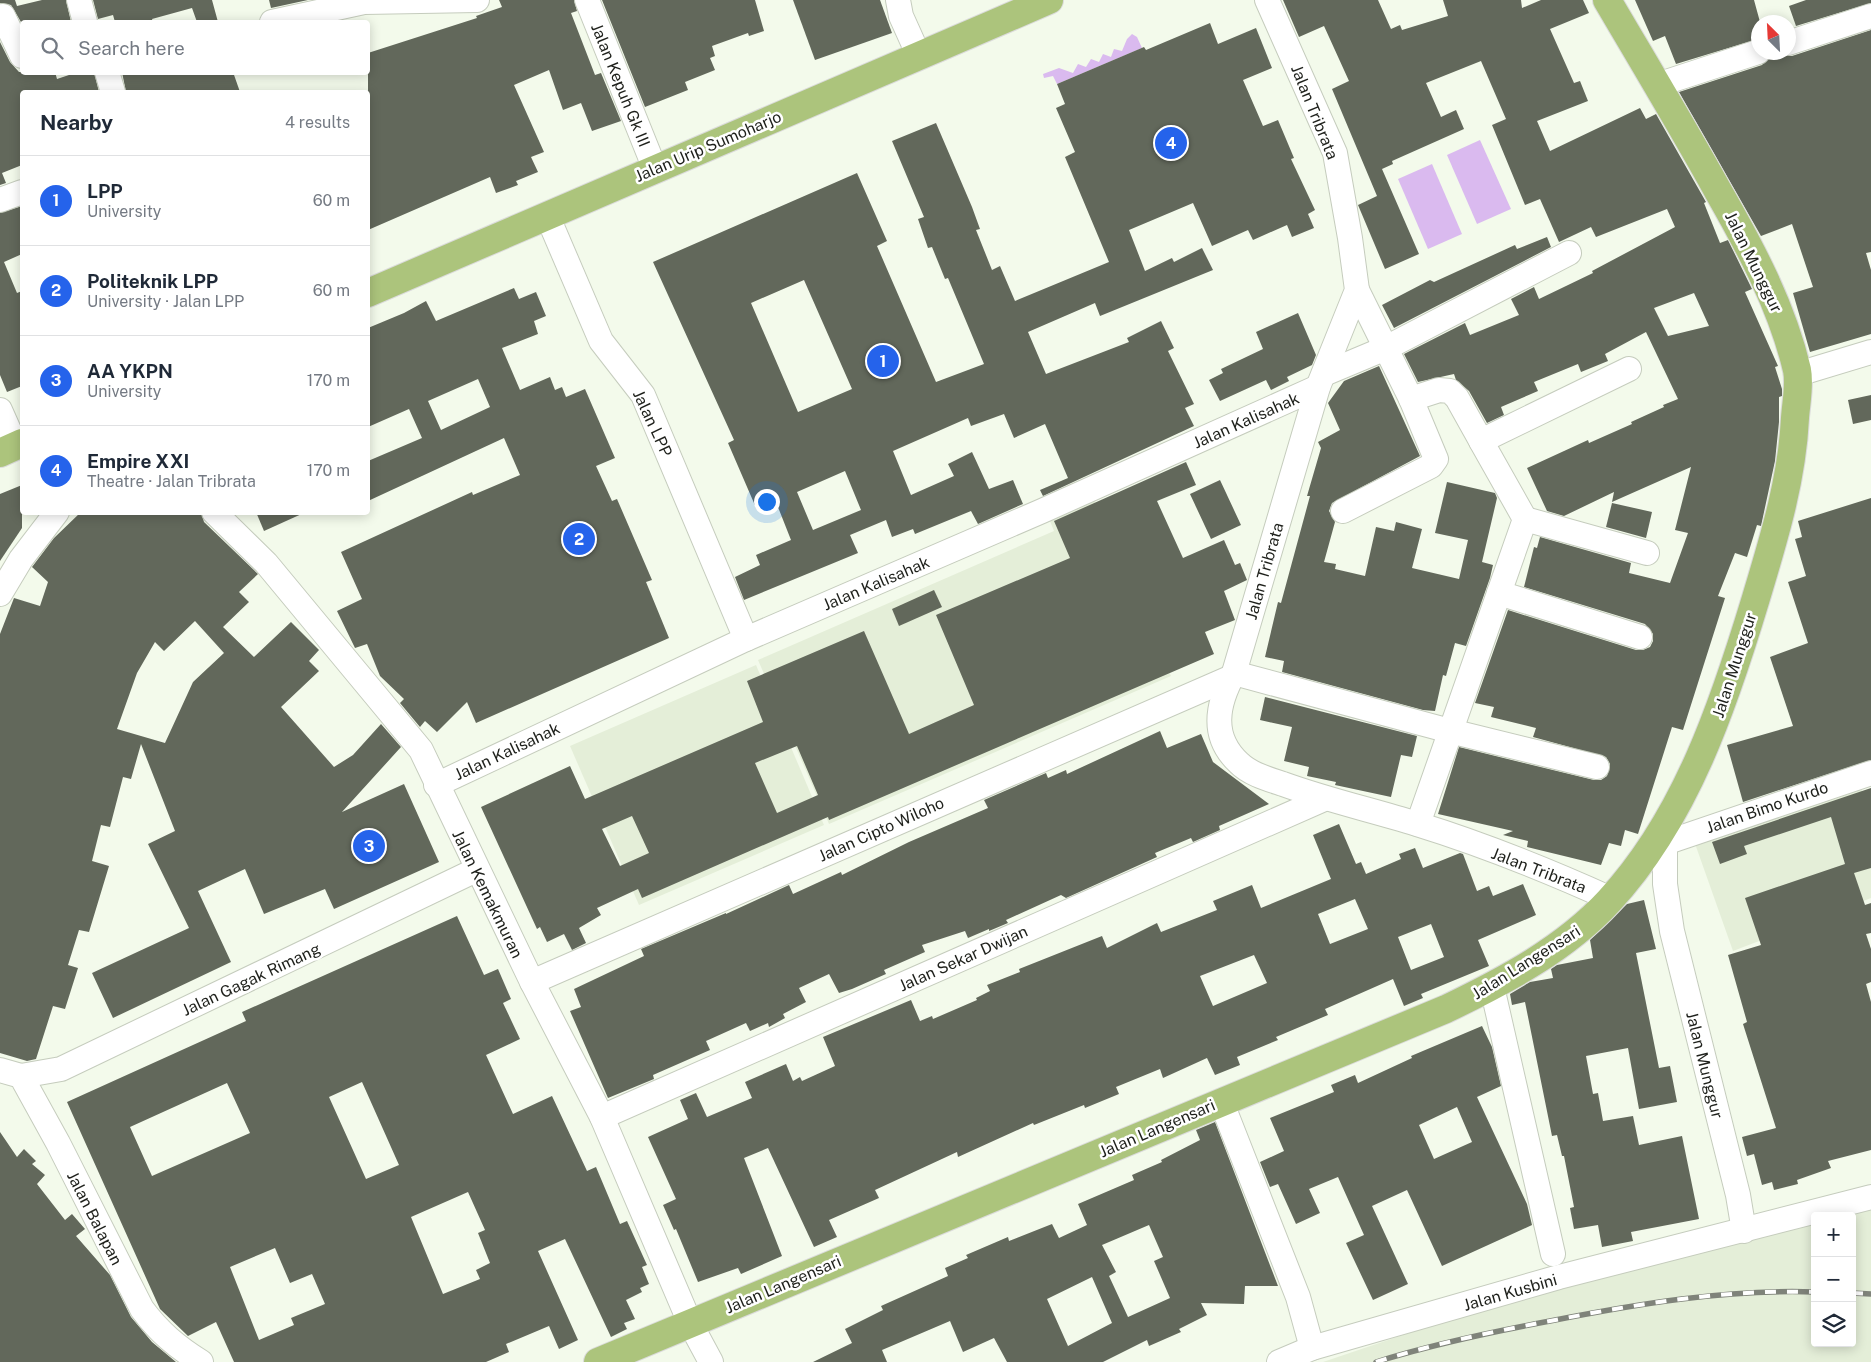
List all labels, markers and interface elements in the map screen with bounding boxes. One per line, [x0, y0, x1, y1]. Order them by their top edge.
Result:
north arrow [1751, 15, 1796, 60]
search box [20, 20, 370, 75]
street label: Jalan Kepuh Gk III [587, 21, 654, 150]
icon: search [38, 34, 66, 62]
text: Search here [78, 37, 185, 59]
street label: Jalan Tribrata [1287, 62, 1342, 162]
street label: Jalan Urip Sumoharjo [632, 107, 784, 186]
text: Nearby [40, 110, 113, 135]
text: 4 results [285, 113, 350, 132]
pin: 4 [1155, 124, 1187, 162]
text: LPP [87, 180, 123, 202]
text: 1 [53, 191, 59, 210]
text: 60 m [313, 191, 350, 210]
text: University [87, 202, 161, 221]
street label: Jalan Munggur [1721, 209, 1786, 316]
text: Politeknik LPP [87, 270, 218, 292]
text: 2 [51, 281, 61, 300]
text: 60 m [313, 281, 350, 300]
text: University · Jalan LPP [87, 292, 244, 311]
pin: 1 [867, 342, 899, 380]
text: AA YKPN [87, 360, 173, 382]
text: 3 [51, 371, 61, 390]
text: 170 m [307, 371, 350, 390]
text: University [87, 382, 161, 401]
street label: Jalan LPP [629, 387, 676, 460]
street label: Jalan Kalisahak [1190, 389, 1302, 452]
text: Empire XXI [87, 450, 189, 472]
text: 4 [51, 461, 61, 480]
text: 170 m [307, 461, 350, 480]
text: Theatre · Jalan Tribrata [87, 472, 256, 491]
your location [754, 489, 780, 515]
pin: 2 [563, 520, 595, 558]
street label: Jalan Tribrata [1242, 520, 1287, 622]
street label: Jalan Kalisahak [820, 552, 932, 615]
street label: Jalan Munggur [1708, 610, 1760, 720]
street label: Jalan Kalisahak [451, 719, 563, 784]
street label: Jalan Bimo Kurdo [1704, 778, 1831, 837]
street label: Jalan Cipto Wiloho [815, 793, 947, 866]
pin: 3 [353, 827, 385, 865]
street label: Jalan Kemakmuran [448, 827, 527, 961]
street label: Jalan Tribrata [1489, 844, 1589, 897]
street label: Jalan Sekar Dwijan [896, 921, 1031, 995]
street label: Jalan Langensari [1469, 922, 1584, 1003]
street label: Jalan Gagak Rimang [179, 939, 323, 1020]
street label: Jalan Munggur [1682, 1010, 1727, 1121]
street label: Jalan Langensari [1096, 1095, 1218, 1161]
street label: Jalan Balapan [63, 1168, 126, 1268]
map controls [1811, 1212, 1856, 1347]
button: + [1811, 1212, 1856, 1257]
street label: Jalan Langensari [722, 1251, 844, 1317]
button: − [1811, 1257, 1856, 1302]
street label: Jalan Kusbini [1461, 1270, 1559, 1315]
button: layers [1811, 1302, 1856, 1347]

